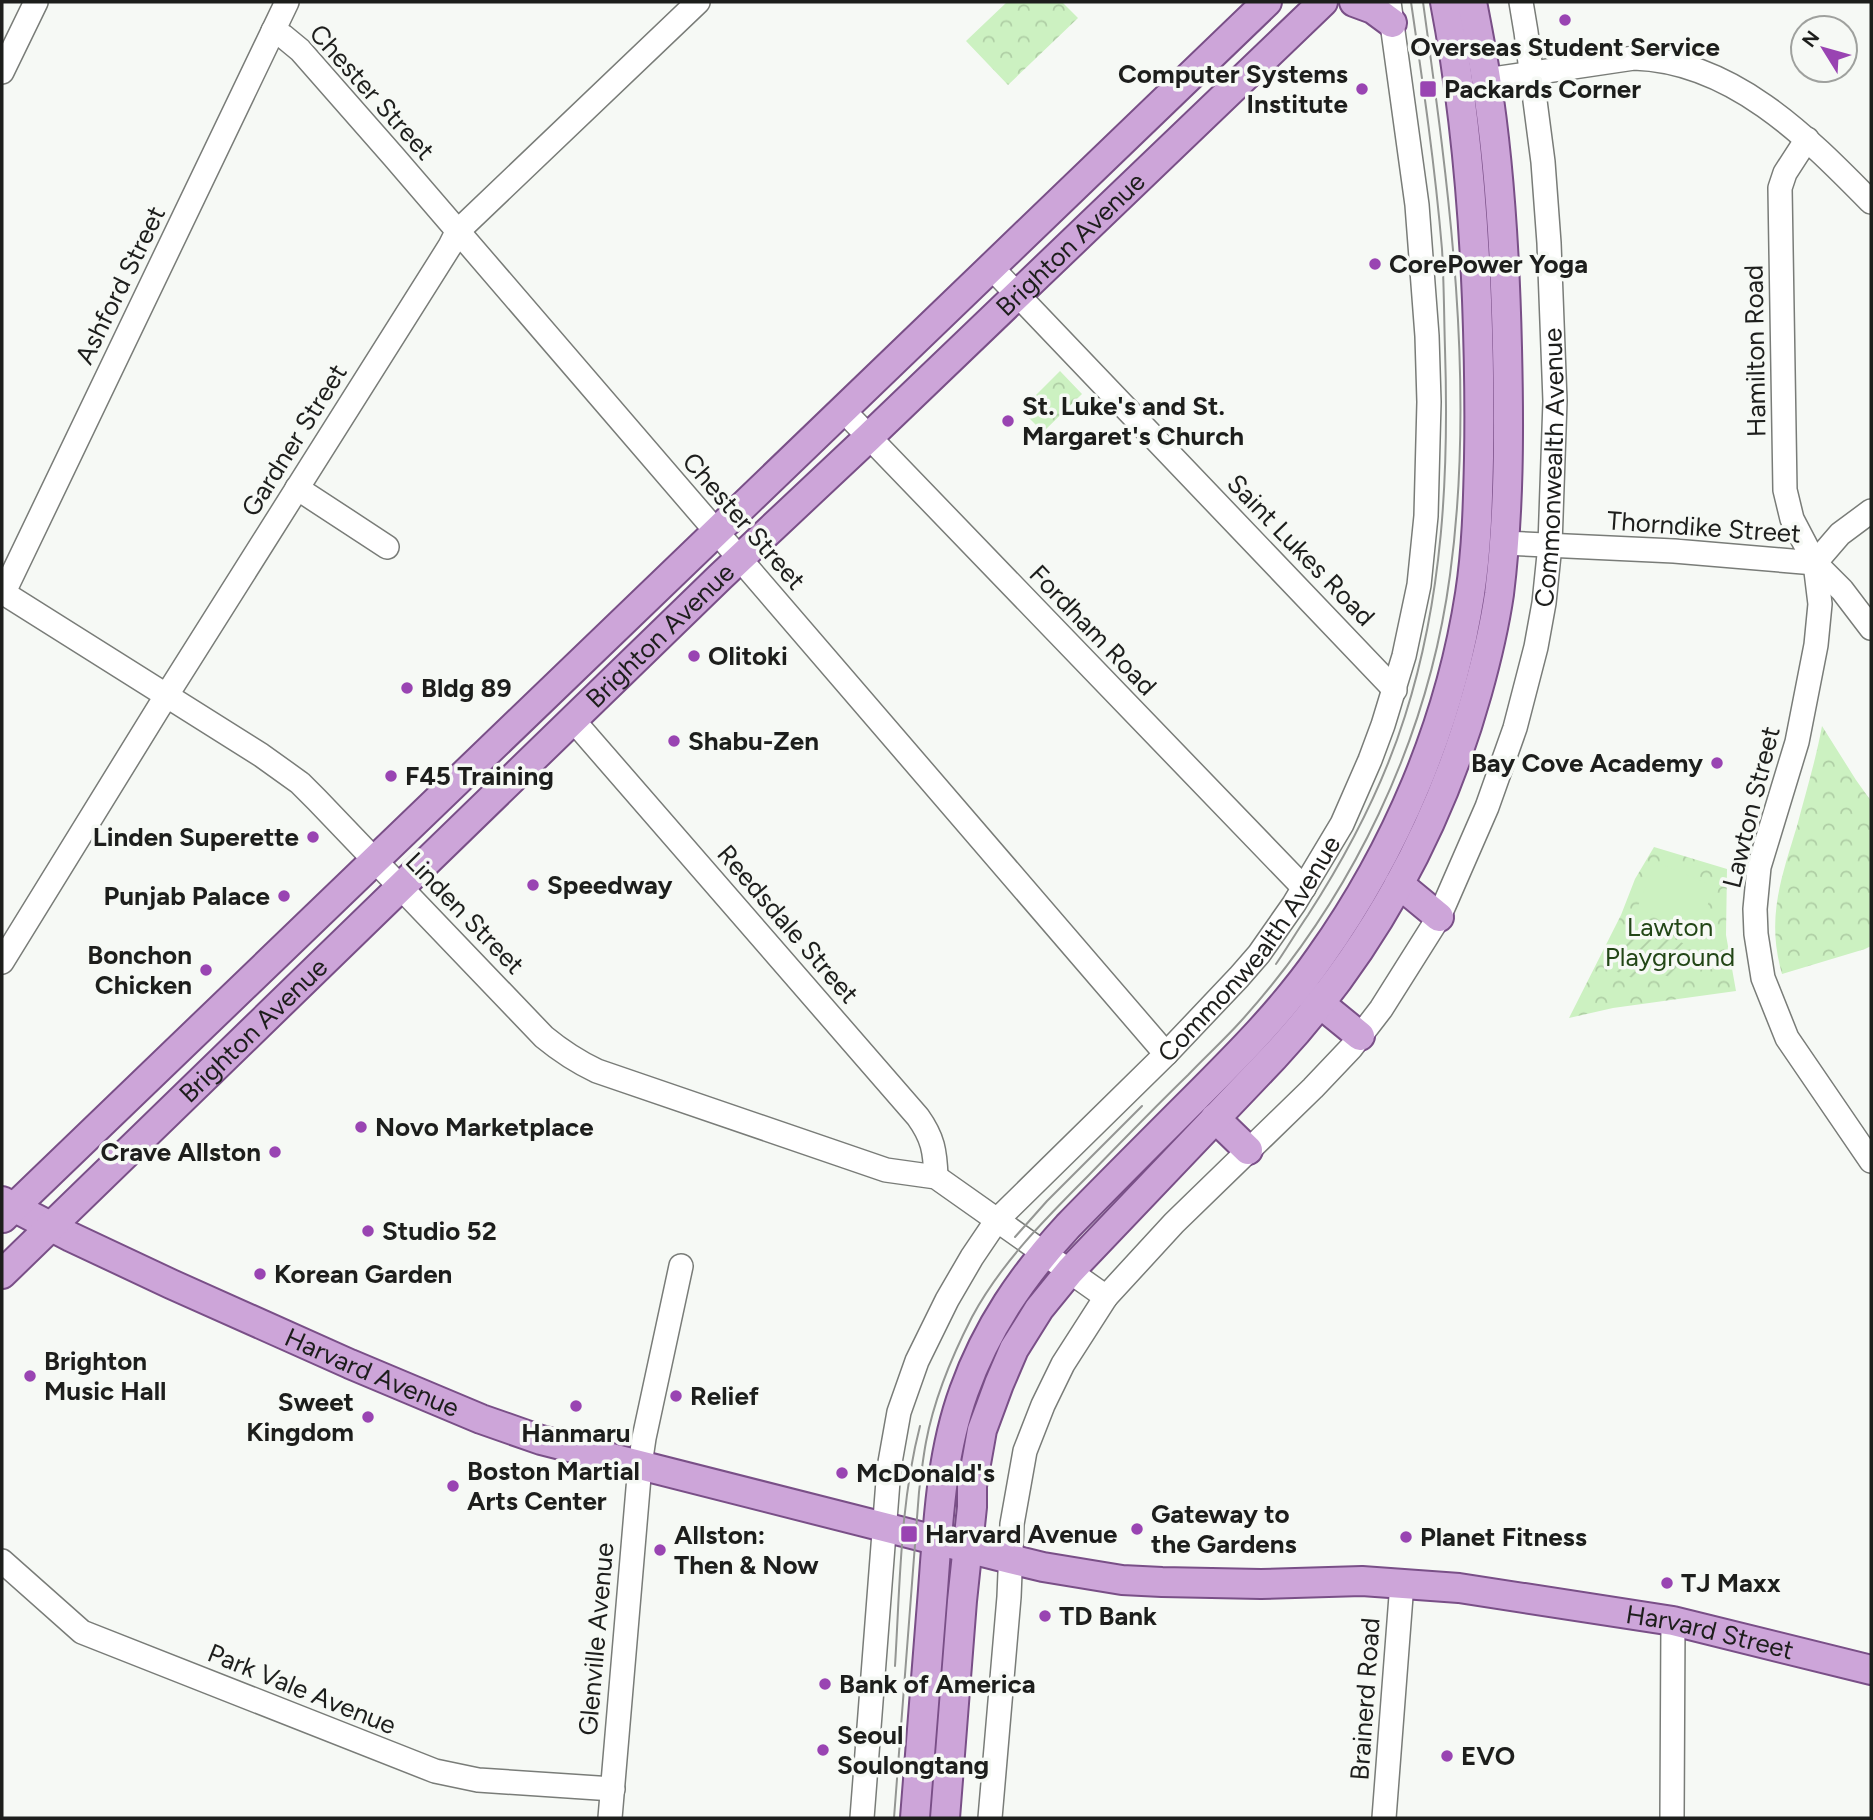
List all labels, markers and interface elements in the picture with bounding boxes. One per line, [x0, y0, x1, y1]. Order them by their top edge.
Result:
marker: Overseas Student Service [1557, 12, 1573, 28]
north arrow [1789, 14, 1859, 84]
street label: Chester Street [303, 18, 441, 167]
text: N [1797, 26, 1824, 52]
place label: Overseas Student Service [1410, 31, 1720, 63]
place label: Computer Systems Institute [1118, 58, 1348, 120]
place label: Packards Corner [1444, 73, 1641, 105]
marker: Packards Corner [1418, 79, 1438, 99]
marker: Computer Systems Institute [1354, 81, 1370, 97]
street label: Brighton Avenue [989, 165, 1152, 323]
street label: Ashford Street [68, 201, 172, 369]
place label: CorePower Yoga [1389, 248, 1588, 280]
marker: CorePower Yoga [1367, 256, 1383, 272]
street label: Hamilton Road [1737, 265, 1773, 437]
street label: Commonwealth Avenue [1528, 327, 1571, 609]
street label: Gardner Street [234, 358, 354, 522]
place label: St. Luke's and St. Margaret's Church [1022, 390, 1244, 452]
marker: St. Luke's and St. Margaret's Church [1000, 413, 1016, 429]
street label: Chester Street [676, 446, 812, 596]
street label: Saint Lukes Road [1220, 467, 1382, 633]
street label: Thorndike Street [1606, 504, 1802, 550]
street label: Brighton Avenue [579, 556, 741, 714]
street label: Fordham Road [1023, 558, 1163, 702]
place label: Olitoki [708, 640, 788, 672]
marker: Olitoki [686, 648, 702, 664]
place label: Bldg 89 [421, 672, 512, 704]
marker: Bldg 89 [399, 680, 415, 696]
street label: Lawton Street [1715, 723, 1787, 891]
place label: Shabu-Zen [688, 725, 819, 757]
marker: Shabu-Zen [666, 733, 682, 749]
place label: Bay Cove Academy [1471, 747, 1703, 779]
marker: Bay Cove Academy [1709, 755, 1725, 771]
place label: F45 Training [405, 760, 554, 792]
marker: F45 Training [383, 768, 399, 784]
place label: Linden Superette [93, 821, 299, 853]
marker: Linden Superette [305, 829, 321, 845]
street label: Commonwealth Avenue [1151, 830, 1347, 1069]
street label: Reedsdale Street [710, 838, 866, 1010]
street label: Linden Street [399, 845, 531, 981]
place label: Speedway [547, 869, 672, 901]
marker: Speedway [525, 877, 541, 893]
place label: Punjab Palace [104, 880, 270, 912]
marker: Punjab Palace [276, 888, 292, 904]
park label: Lawton Playground [1605, 911, 1735, 973]
place label: Bonchon Chicken [87, 939, 192, 1001]
street label: Brighton Avenue [172, 951, 334, 1109]
marker: Bonchon Chicken [198, 962, 214, 978]
place label: Novo Marketplace [375, 1111, 594, 1143]
marker: Novo Marketplace [353, 1119, 369, 1135]
place label: Crave Allston [101, 1136, 261, 1168]
marker: Crave Allston [267, 1144, 283, 1160]
place label: Studio 52 [382, 1215, 497, 1247]
marker: Studio 52 [360, 1223, 376, 1239]
place label: Korean Garden [274, 1258, 452, 1290]
marker: Korean Garden [252, 1266, 268, 1282]
street label: Harvard Avenue [280, 1321, 464, 1424]
place label: Brighton Music Hall [44, 1345, 167, 1407]
marker: Brighton Music Hall [22, 1368, 38, 1384]
place label: Relief [690, 1380, 760, 1412]
place label: Sweet Kingdom [246, 1386, 354, 1448]
marker: Relief [668, 1388, 684, 1404]
marker: Hanmaru [568, 1398, 584, 1414]
marker: Sweet Kingdom [360, 1409, 376, 1425]
place label: Hanmaru [521, 1417, 631, 1449]
place label: Boston Martial Arts Center [467, 1455, 640, 1517]
place label: McDonald's [856, 1457, 995, 1489]
marker: McDonald's [834, 1465, 850, 1481]
marker: Boston Martial Arts Center [445, 1478, 461, 1494]
place label: Gateway to the Gardens [1151, 1498, 1297, 1560]
place label: Harvard Avenue [925, 1518, 1117, 1550]
place label: Allston: Then & Now [674, 1519, 819, 1581]
marker: Gateway to the Gardens [1129, 1521, 1145, 1537]
place label: Planet Fitness [1420, 1521, 1587, 1553]
marker: Harvard Avenue [899, 1524, 919, 1544]
marker: Planet Fitness [1398, 1529, 1414, 1545]
street label: Glenville Avenue [572, 1541, 620, 1737]
marker: Allston: Then & Now [652, 1542, 668, 1558]
place label: TJ Maxx [1681, 1567, 1781, 1599]
marker: TJ Maxx [1659, 1575, 1675, 1591]
street label: Harvard Street [1624, 1598, 1797, 1666]
place label: TD Bank [1059, 1600, 1157, 1632]
marker: TD Bank [1037, 1608, 1053, 1624]
street label: Brainerd Road [1343, 1617, 1387, 1781]
street label: Park Vale Avenue [203, 1637, 401, 1741]
place label: Bank of America [839, 1668, 1036, 1700]
marker: Bank of America [817, 1676, 833, 1692]
place label: Seoul Soulongtang [837, 1719, 989, 1781]
place label: EVO [1461, 1740, 1515, 1772]
marker: Seoul Soulongtang [815, 1742, 831, 1758]
marker: EVO [1439, 1748, 1455, 1764]

